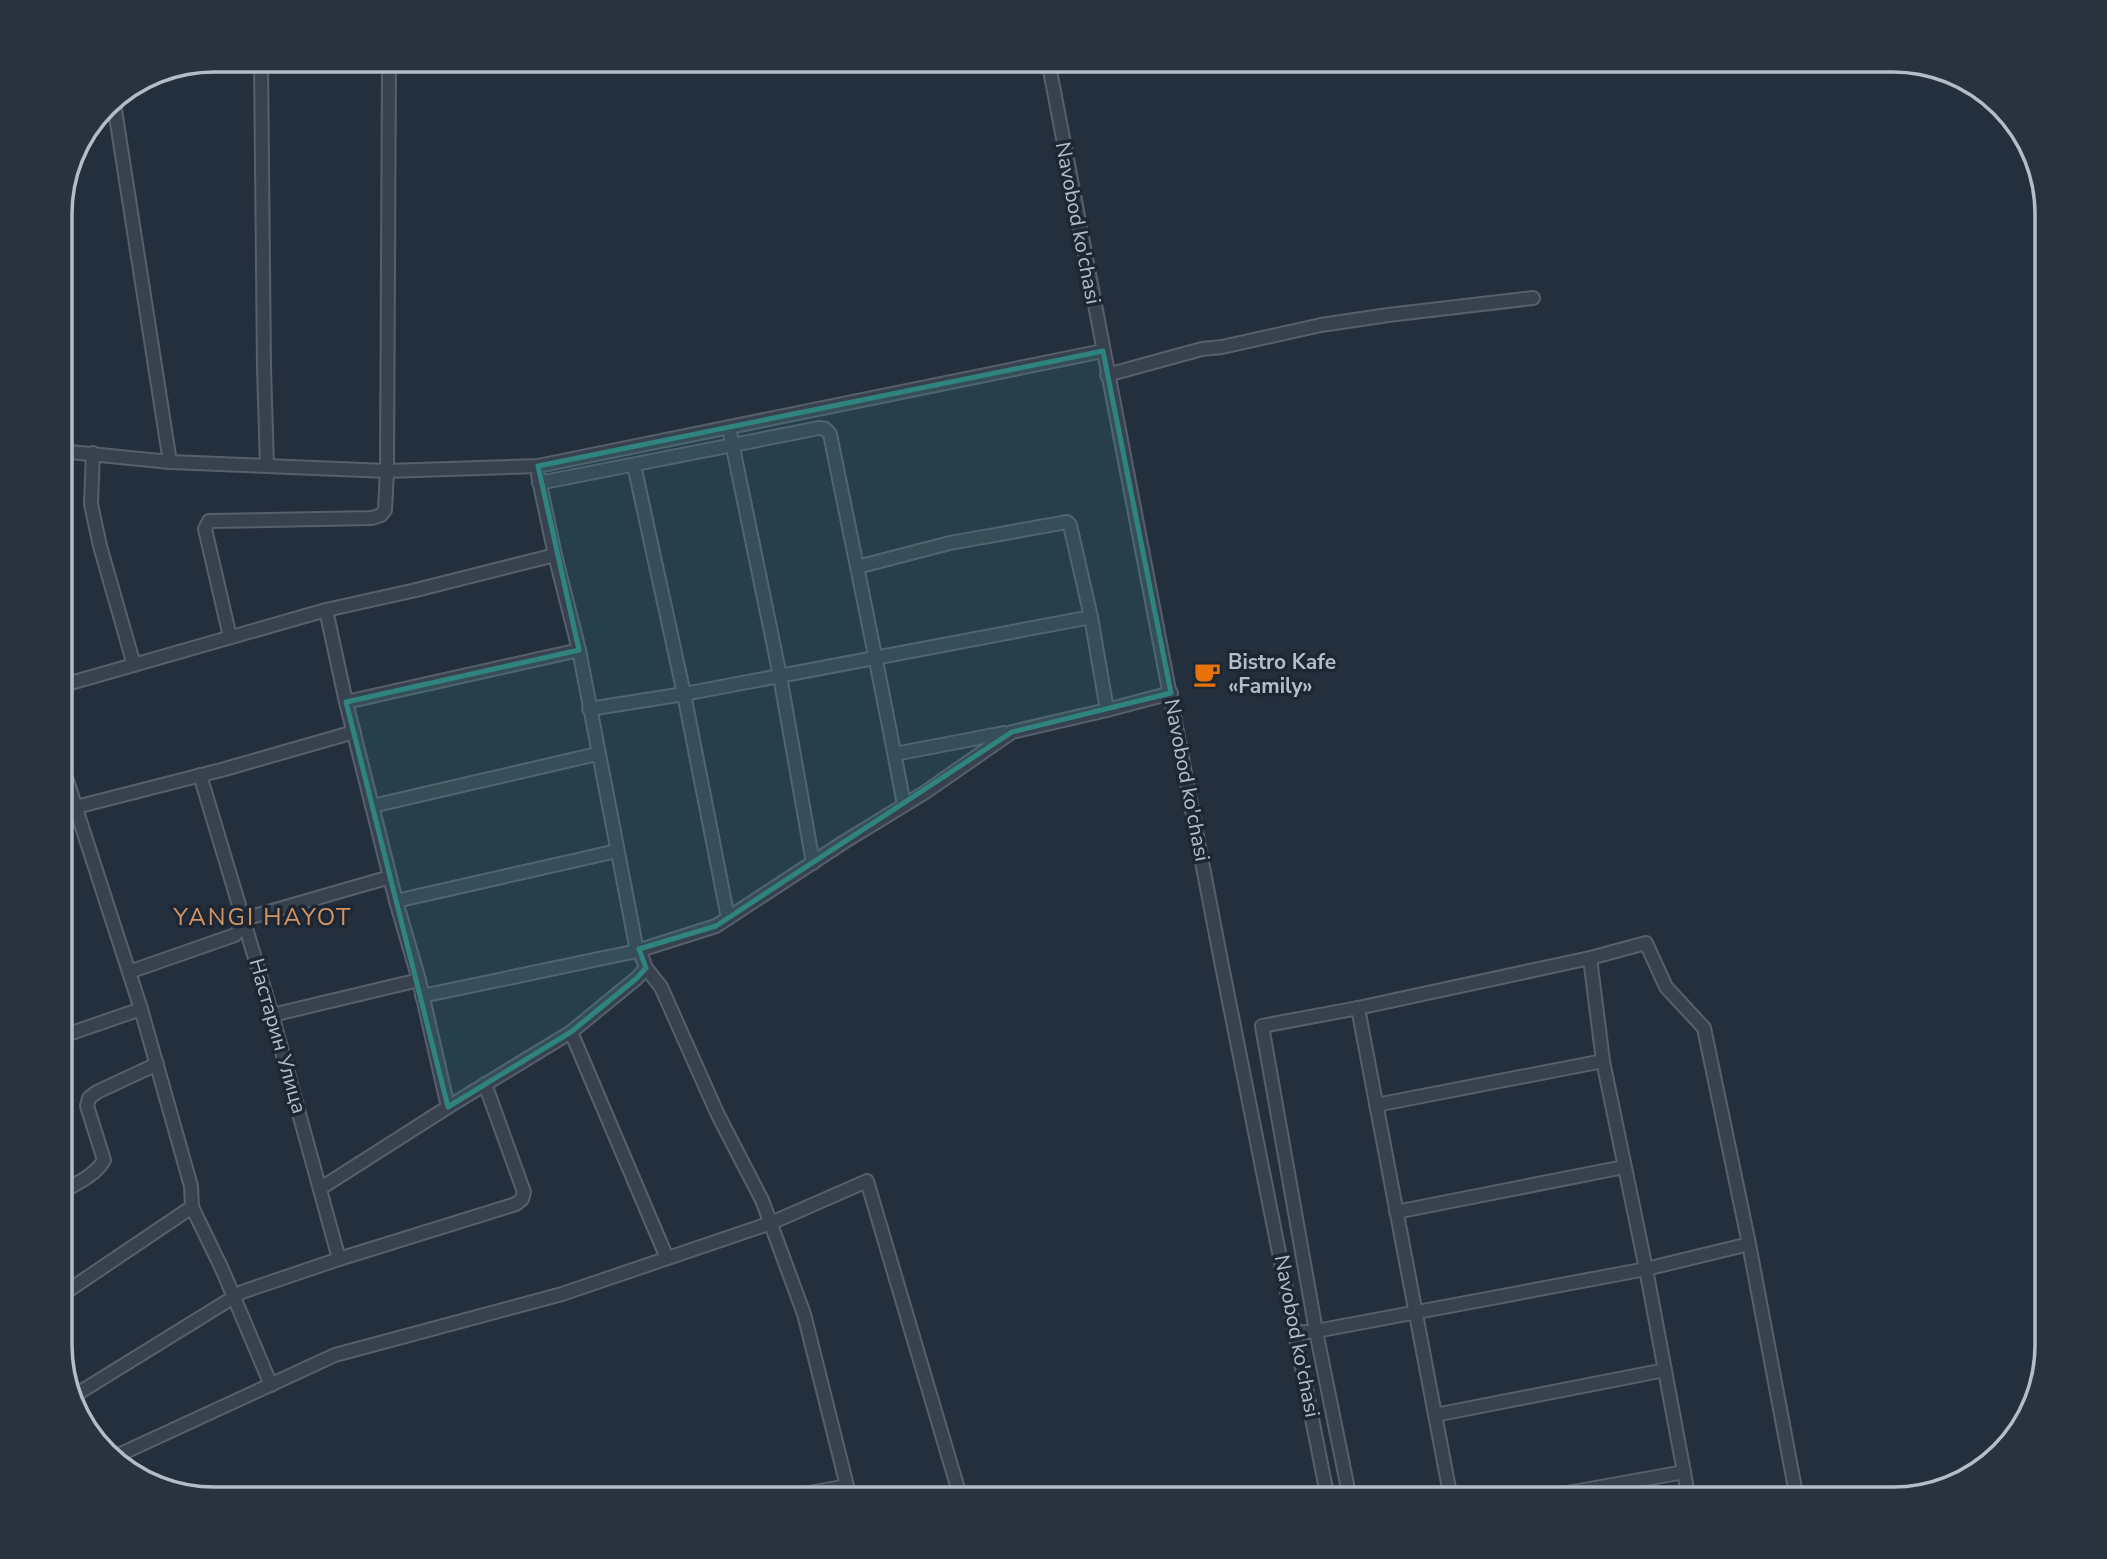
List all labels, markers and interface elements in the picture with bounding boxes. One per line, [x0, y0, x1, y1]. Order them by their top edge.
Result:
street label: Navobod ko'chasi [1049, 139, 1107, 307]
place label: Bistro Kafe «Family» [1228, 648, 1336, 700]
cafe icon: Bistro Kafe «Family» [1192, 659, 1222, 689]
street label: Navobod ko'chasi [1158, 696, 1216, 864]
district label: YANGI HAYOT [173, 901, 352, 933]
street label: Настарин Улица [242, 955, 314, 1117]
street label: Navobod ko'chasi [1268, 1252, 1326, 1420]

